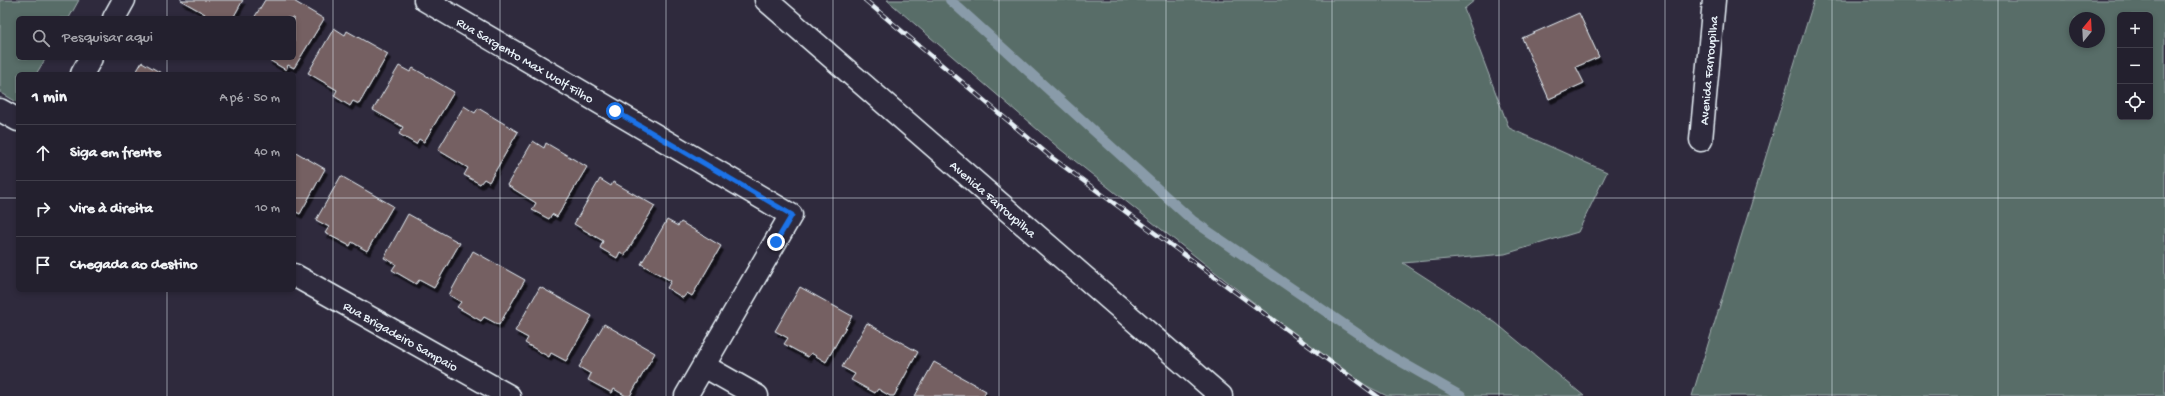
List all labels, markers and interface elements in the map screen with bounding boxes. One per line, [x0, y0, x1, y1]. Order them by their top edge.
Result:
north arrow [2069, 12, 2105, 48]
map controls [2117, 12, 2153, 120]
button: + [2117, 12, 2153, 48]
street label: Rua Sargento Max Wolf Filho [453, 15, 596, 108]
street label: Avenida Farroupilha [1697, 15, 1723, 126]
search box [16, 16, 296, 60]
icon: search [30, 27, 52, 49]
text: Pesquisar aqui [62, 29, 153, 47]
button: − [2117, 48, 2153, 84]
button: locate [2117, 84, 2153, 120]
text: 1 min [32, 88, 67, 108]
text: A pé · 50 m [219, 91, 280, 106]
route start [606, 102, 624, 120]
icon: ahead [32, 142, 54, 164]
text: Siga em frente [70, 144, 161, 162]
text: 40 m [254, 145, 280, 160]
street label: Avenida Farroupilha [946, 159, 1039, 242]
icon: right [32, 198, 54, 220]
text: Vire à direita [70, 200, 153, 218]
text: 10 m [255, 201, 280, 216]
route end [767, 233, 785, 251]
icon: arrive [32, 254, 54, 276]
text: Chegada ao destino [70, 256, 197, 274]
street label: Rua Brigadeiro Sampaio [340, 299, 460, 376]

